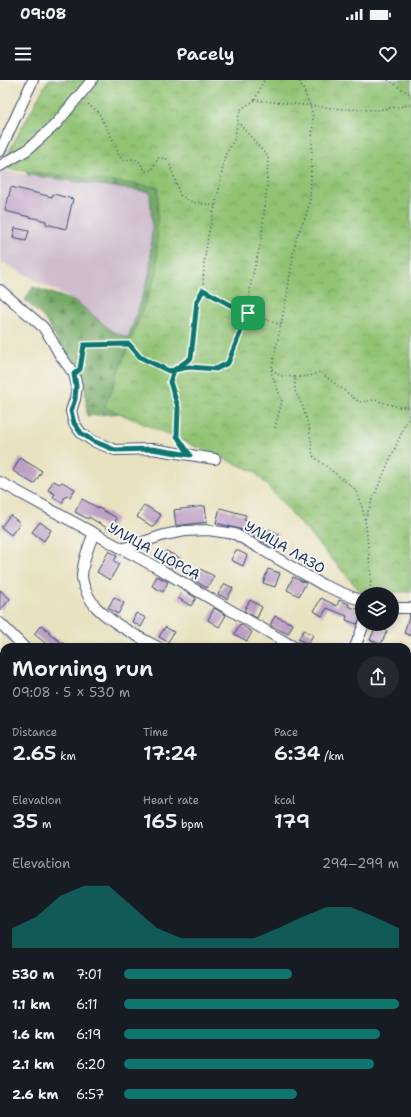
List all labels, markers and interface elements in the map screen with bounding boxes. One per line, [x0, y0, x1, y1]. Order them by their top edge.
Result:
text: 09:08 [20, 4, 66, 24]
text: Pacely [177, 42, 234, 66]
icon: menu [12, 43, 34, 65]
icon: heart [377, 43, 399, 65]
pin [231, 296, 265, 330]
icon: arrive [237, 302, 259, 324]
street label: УЛИЦА ЛАЗО [242, 517, 328, 577]
street label: УЛИЦА ЩОРСА [105, 518, 203, 584]
map controls [355, 587, 399, 631]
button: layers [355, 587, 399, 631]
text: Morning run [12, 654, 153, 683]
button: share [357, 656, 399, 698]
text: 09:08 · 5 × 530 m [12, 684, 130, 701]
text: Distance [12, 725, 57, 740]
text: Time [143, 725, 168, 740]
text: Pace [274, 725, 298, 740]
text: 2.65 [12, 740, 57, 766]
text: 17:24 [143, 740, 197, 766]
text: 6:34 [274, 740, 321, 766]
text: km [57, 749, 76, 764]
text: /km [321, 749, 344, 764]
text: Elevation [12, 793, 61, 808]
text: Heart rate [143, 793, 199, 808]
text: kcal [274, 793, 295, 808]
text: 35 [12, 808, 38, 834]
text: 165 [143, 808, 177, 834]
text: 179 [274, 808, 310, 834]
text: m [38, 817, 51, 832]
text: bpm [177, 817, 203, 832]
text: Elevation [12, 855, 70, 872]
text: 294–299 m [322, 855, 399, 872]
text: 530 m [12, 966, 54, 983]
text: 7:01 [76, 966, 102, 983]
text: 1.1 km [12, 996, 50, 1013]
text: 6:11 [76, 996, 98, 1013]
text: 1.6 km [12, 1026, 55, 1043]
text: 6:19 [76, 1026, 101, 1043]
text: 2.1 km [12, 1056, 54, 1073]
text: 6:20 [76, 1056, 105, 1073]
text: 2.6 km [12, 1086, 58, 1103]
text: 6:57 [76, 1086, 104, 1103]

